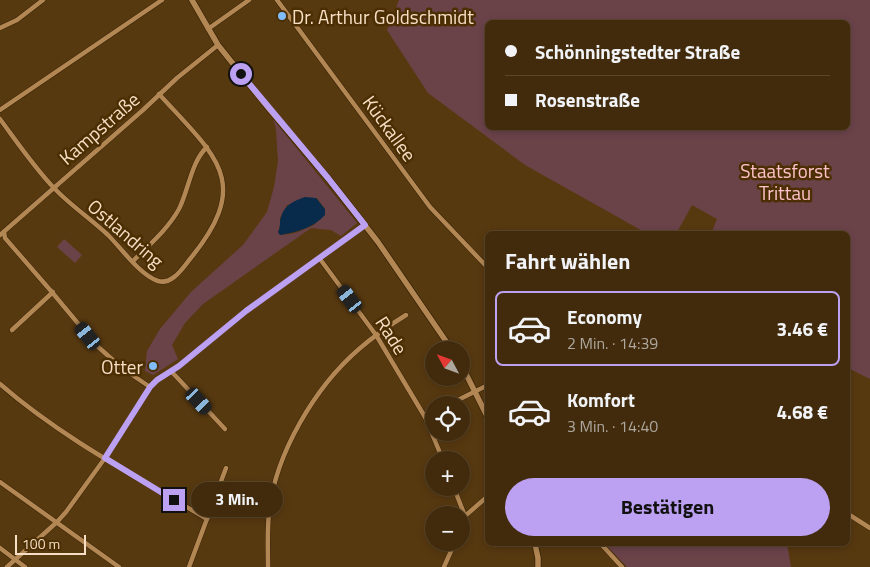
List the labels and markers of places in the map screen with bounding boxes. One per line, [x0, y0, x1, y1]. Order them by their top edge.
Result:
place label: Dr. Arthur Goldschmidt [292, 2, 474, 31]
marker: Dr. Arthur Goldschmidt [276, 10, 288, 22]
place label: Otter [101, 352, 143, 381]
marker: Otter [147, 360, 159, 372]

